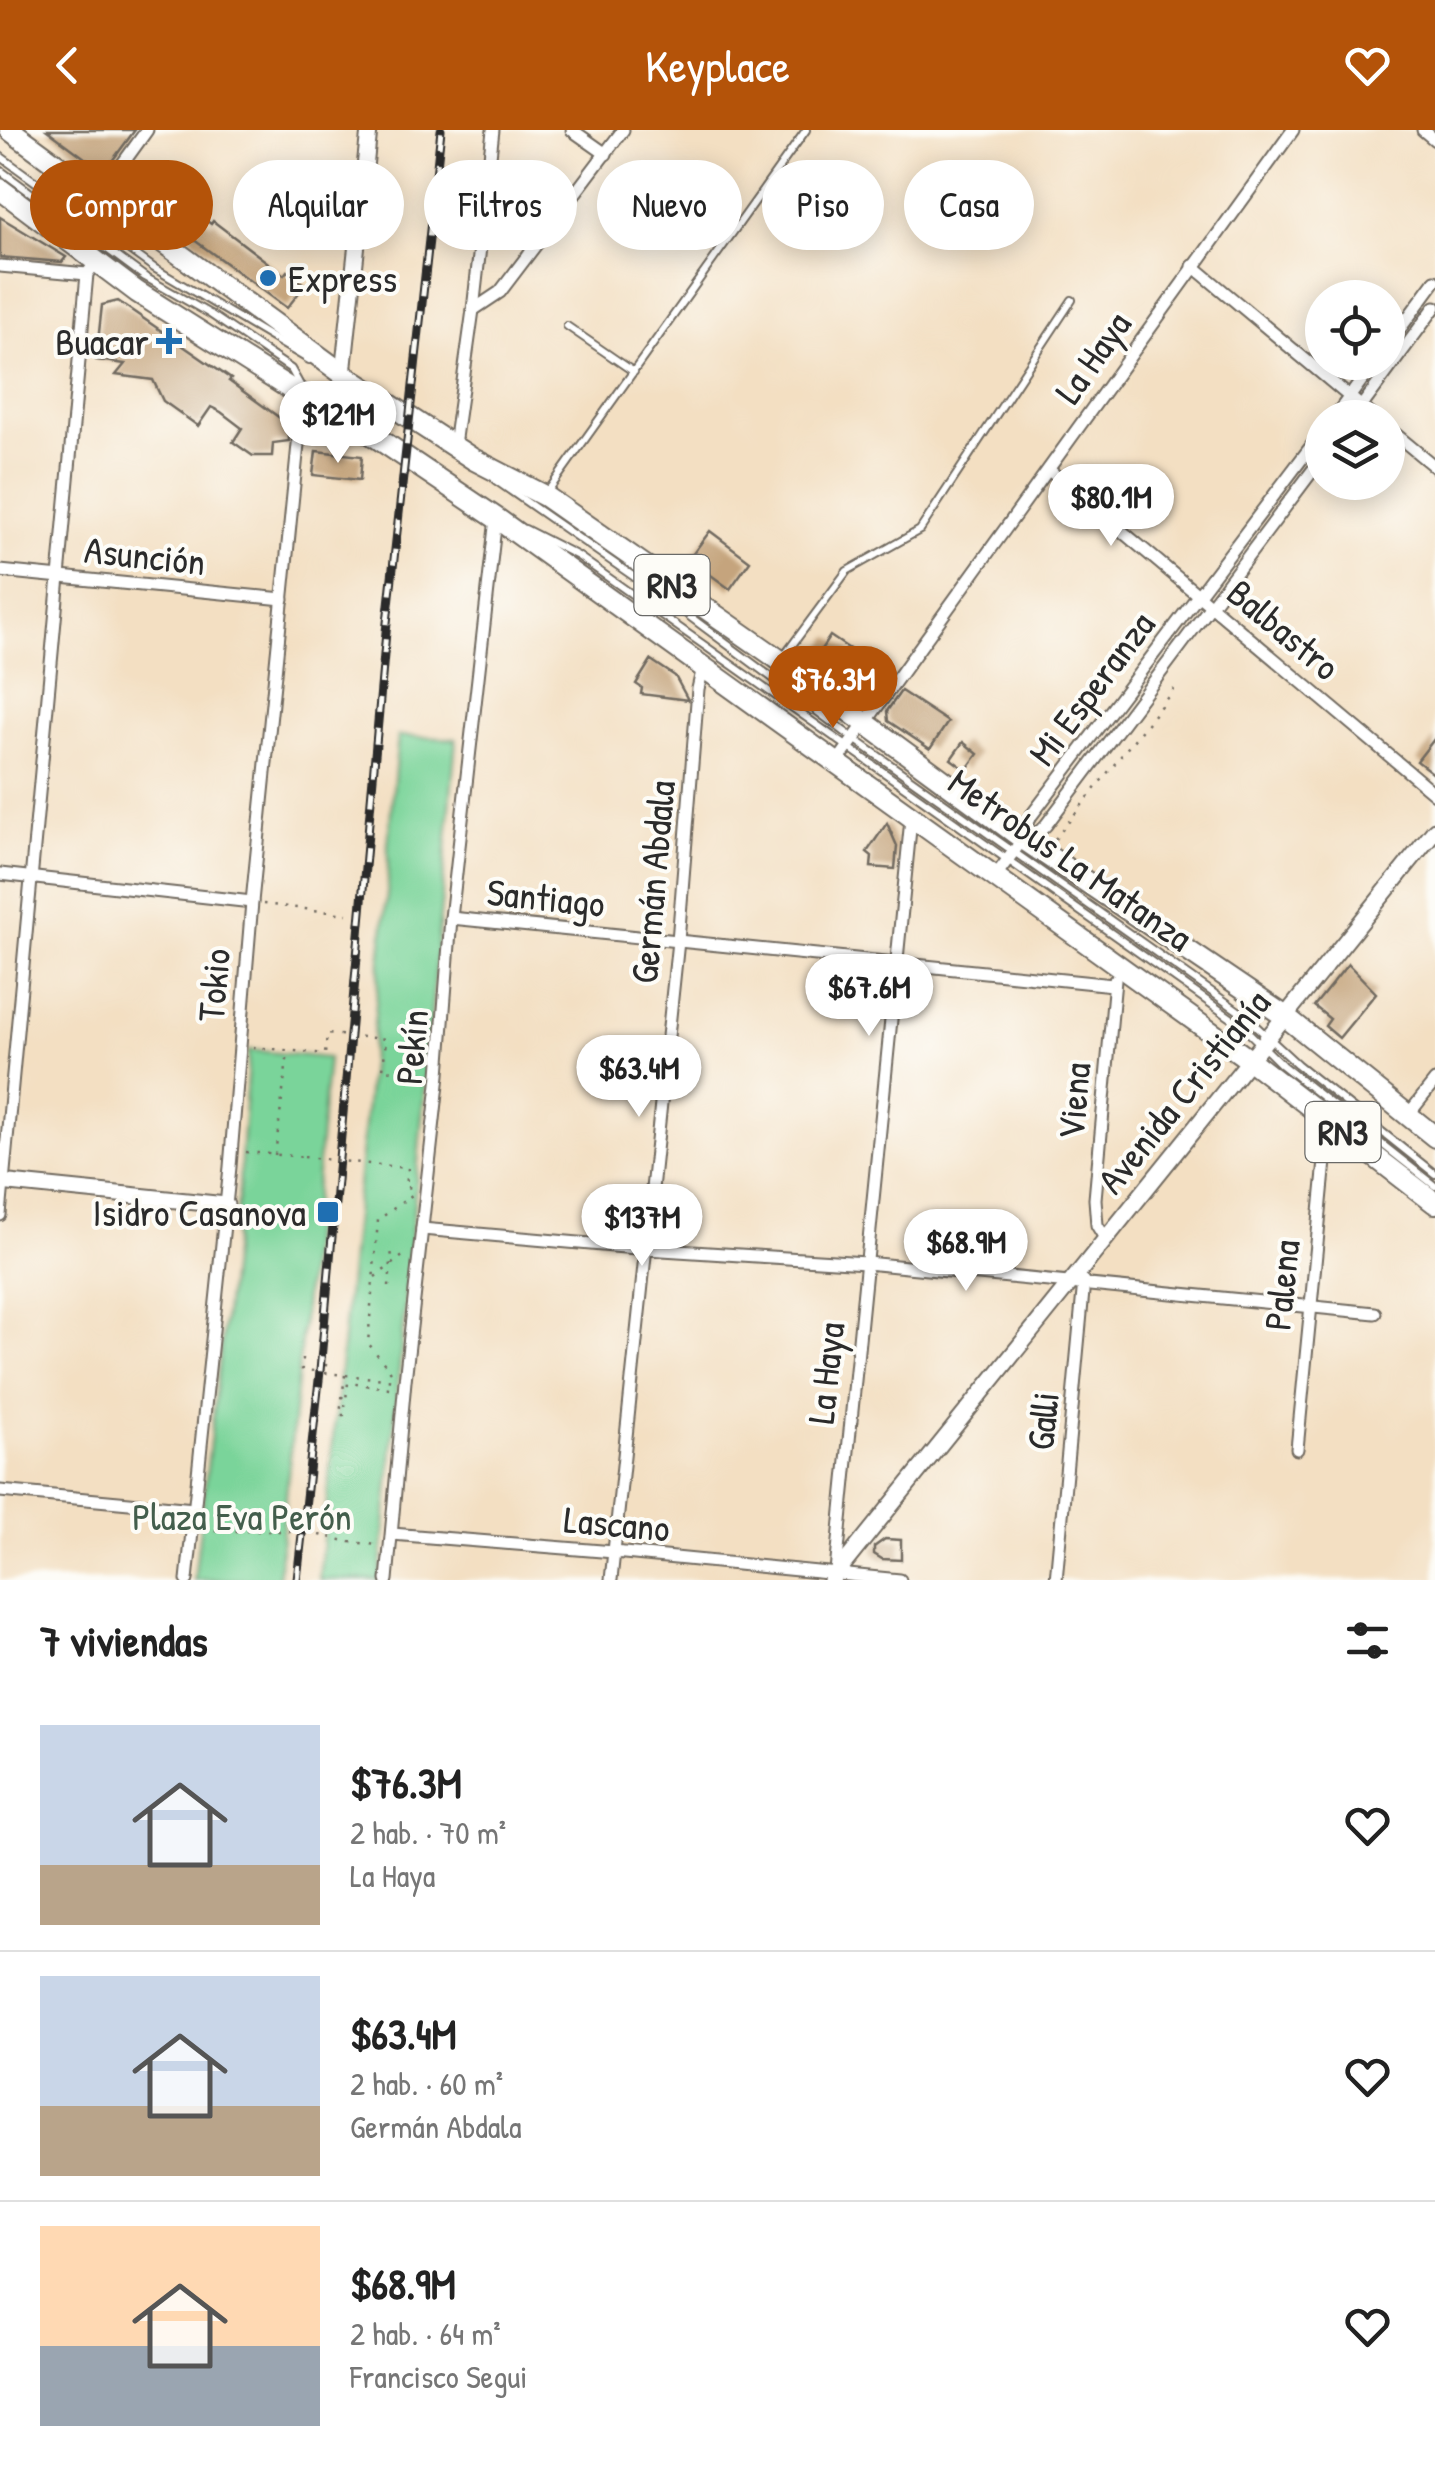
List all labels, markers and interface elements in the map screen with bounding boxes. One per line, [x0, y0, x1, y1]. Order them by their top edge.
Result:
text: Keyplace [645, 35, 790, 96]
icon: back [40, 38, 95, 93]
icon: heart [1340, 38, 1395, 93]
chip: Comprar [30, 160, 213, 250]
chip: Alquilar [233, 160, 404, 250]
chip: Filtros [424, 160, 577, 250]
chip: Nuevo [597, 160, 742, 250]
chip: Piso [762, 160, 884, 250]
chip: Casa [904, 160, 1034, 250]
place label: Express [288, 252, 397, 304]
marker: Express [257, 267, 279, 289]
map controls [1305, 280, 1405, 500]
button: locate [1305, 280, 1405, 380]
street label: La Haya [1042, 300, 1142, 413]
place label: Buacar [55, 315, 149, 367]
marker: Buacar [158, 330, 180, 352]
pin: $121M [268, 381, 408, 466]
text: $121M [301, 392, 375, 435]
button: layers [1305, 400, 1405, 500]
pin: $80.1M [1030, 464, 1192, 549]
text: $80.1M [1070, 475, 1152, 518]
street label: Asunción [82, 523, 208, 587]
road number: RN3 [634, 555, 710, 615]
street label: Balbastro [1217, 567, 1351, 691]
street label: Mi Esperanza [1016, 600, 1166, 776]
pin: $76.3M [752, 646, 914, 731]
text: $76.3M [790, 657, 876, 700]
street label: Metrobus La Matanza [939, 756, 1203, 963]
street label: Germán Abdala [617, 778, 687, 986]
street label: Santiago [484, 865, 608, 929]
street label: Tokio [184, 947, 242, 1023]
pin: $67.6M [788, 954, 950, 1039]
text: $67.6M [827, 965, 911, 1008]
street label: Avenida Cristianía [1085, 978, 1282, 1204]
street label: Pekín [382, 1007, 440, 1087]
pin: $63.4M [558, 1035, 720, 1120]
text: $63.4M [598, 1046, 680, 1089]
street label: Viena [1044, 1060, 1102, 1142]
road number: RN3 [1306, 1102, 1380, 1162]
pin: $137M [572, 1184, 712, 1269]
place label: Isidro Casanova [93, 1186, 306, 1238]
text: $137M [603, 1195, 681, 1238]
marker: Isidro Casanova [315, 1199, 341, 1225]
pin: $68.9M [885, 1209, 1047, 1294]
text: $68.9M [926, 1220, 1006, 1263]
street label: Palena [1250, 1237, 1312, 1333]
street label: La Haya [794, 1320, 856, 1426]
street label: Galli [1013, 1389, 1071, 1453]
park label: Plaza Eva Perón [132, 1490, 352, 1542]
street label: Lascano [562, 1492, 672, 1554]
text: 7 viviendas [40, 1612, 208, 1669]
icon: filters [1340, 1613, 1395, 1668]
text: $76.3M [350, 1754, 462, 1811]
icon: home [120, 1765, 240, 1885]
icon: heart [1340, 1798, 1395, 1853]
text: 2 hab. · 70 m² [350, 1811, 506, 1854]
text: La Haya [350, 1854, 435, 1897]
text: $63.4M [350, 2005, 457, 2062]
icon: home [120, 2016, 240, 2136]
icon: heart [1340, 2049, 1395, 2104]
text: 2 hab. · 60 m² [350, 2062, 503, 2105]
text: Germán Abdala [350, 2105, 521, 2148]
text: $68.9M [350, 2255, 456, 2312]
icon: home [120, 2266, 240, 2386]
icon: heart [1340, 2299, 1395, 2354]
text: 2 hab. · 64 m² [350, 2312, 501, 2355]
text: Francisco Segui [350, 2355, 528, 2398]

